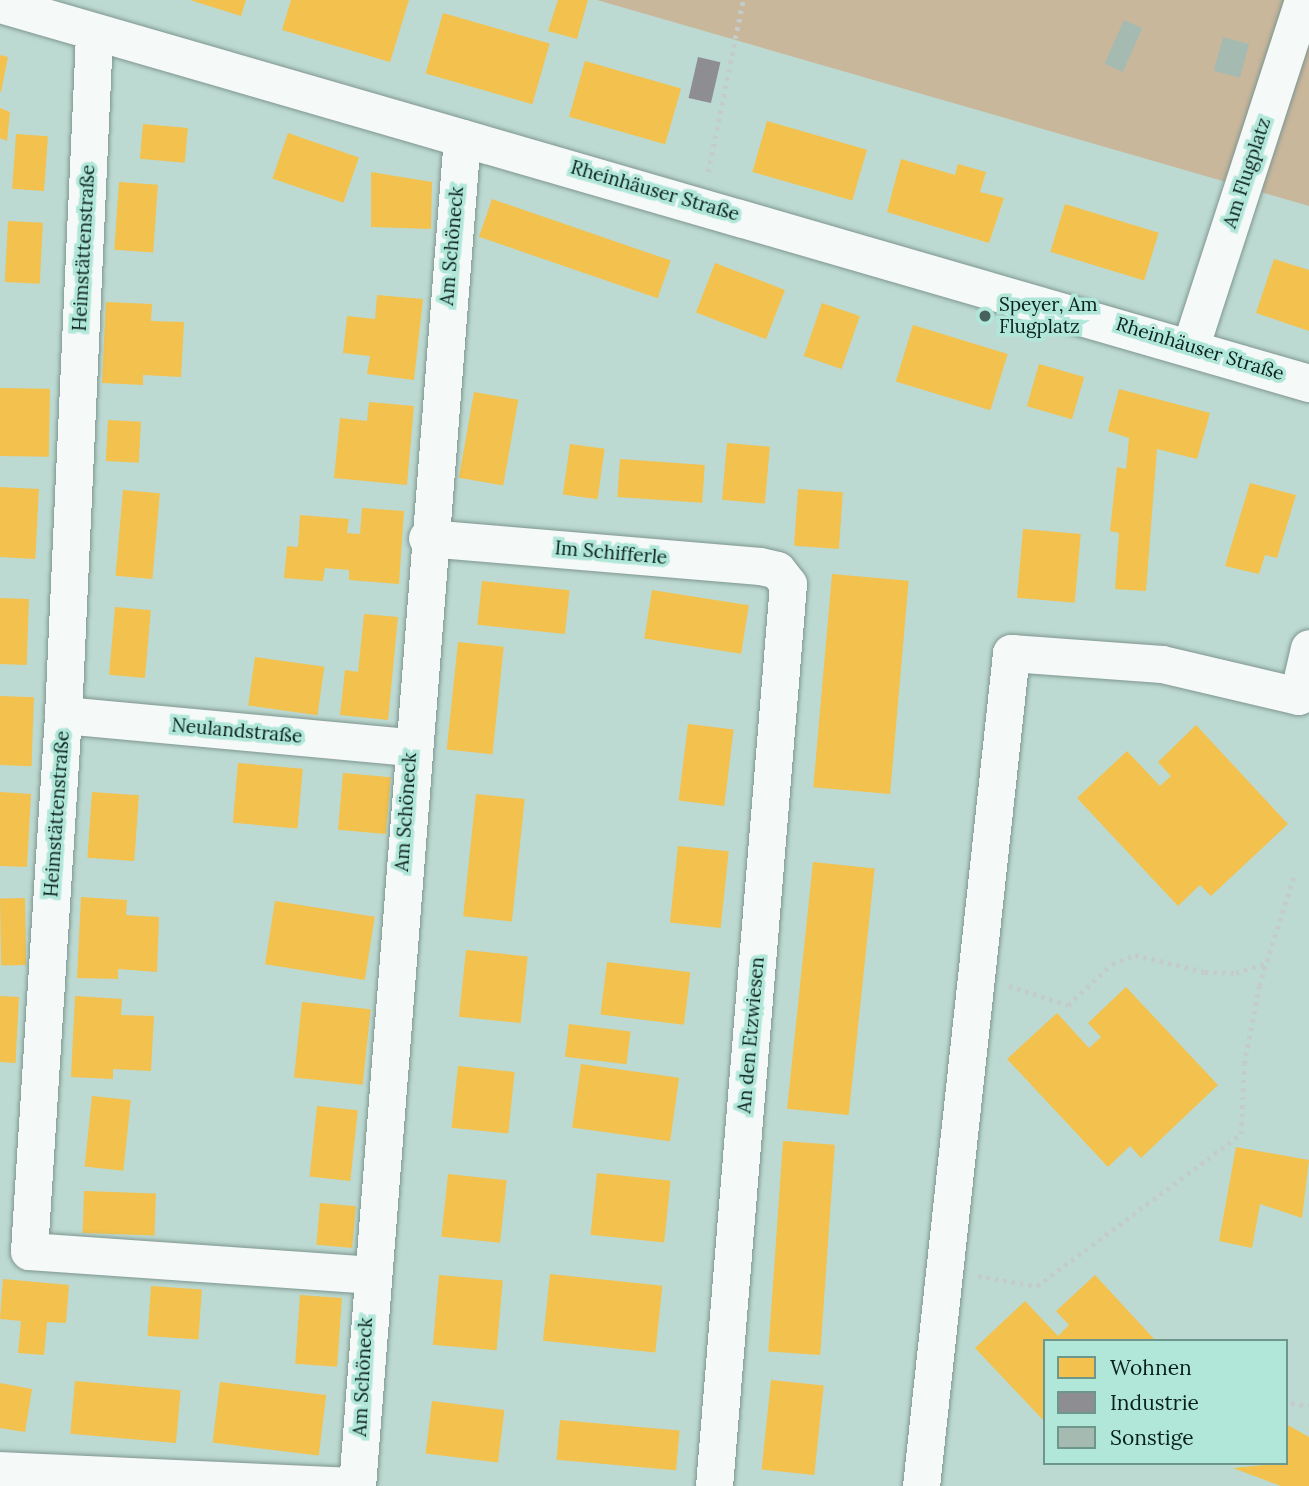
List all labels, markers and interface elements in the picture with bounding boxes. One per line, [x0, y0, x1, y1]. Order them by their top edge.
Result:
street label: Am Flugplatz [1218, 115, 1276, 231]
street label: Rheinhäuser Straße [568, 156, 742, 226]
street label: Heimstättenstraße [68, 164, 100, 332]
street label: Am Schöneck [435, 186, 469, 306]
place label: Speyer, Am Flugplatz [999, 294, 1097, 338]
marker: Speyer, Am Flugplatz [977, 308, 993, 324]
street label: Rheinhäuser Straße [1113, 313, 1287, 385]
street label: Im Schifferle [554, 537, 668, 569]
street label: Neulandstraße [171, 714, 303, 748]
street label: Heimstättenstraße [40, 730, 74, 898]
street label: Am Schöneck [390, 752, 422, 872]
street label: An den Etzwiesen [733, 956, 769, 1114]
street label: Am Schöneck [348, 1317, 378, 1437]
legend [1043, 1339, 1288, 1465]
text: Wohnen [1110, 1354, 1192, 1381]
text: Industrie [1110, 1389, 1199, 1416]
text: Sonstige [1110, 1424, 1194, 1451]

